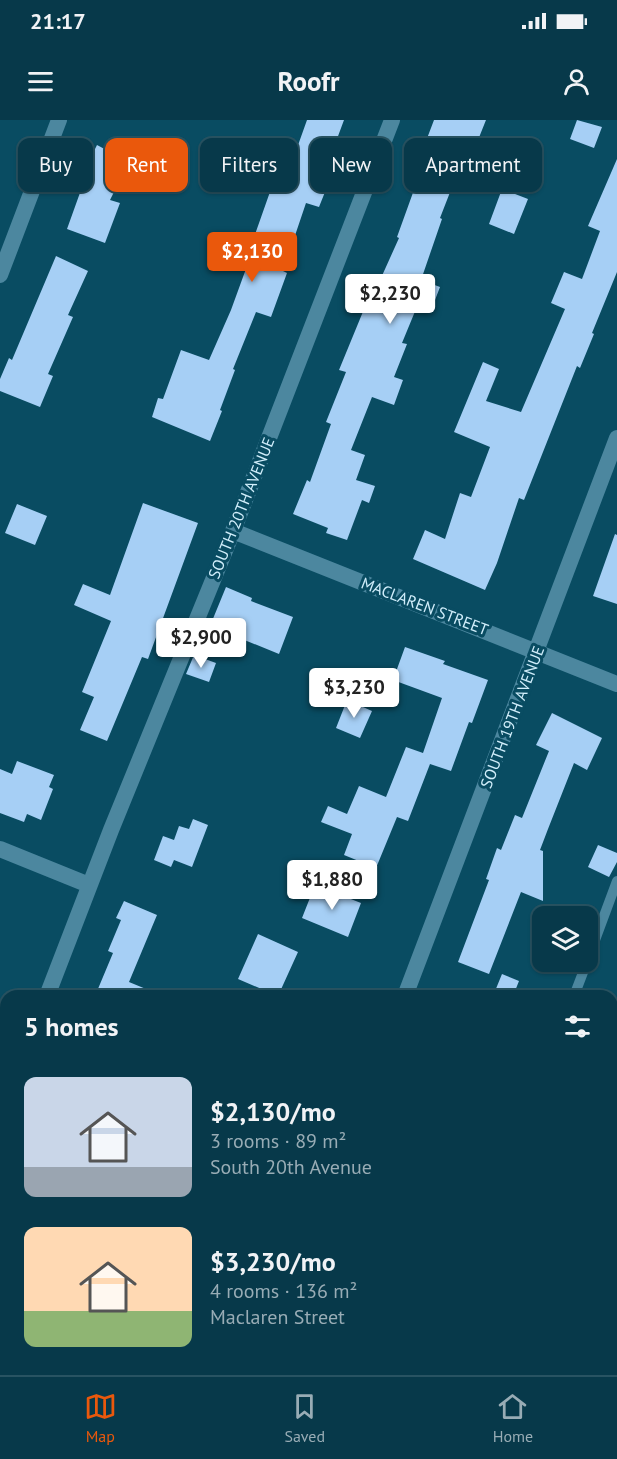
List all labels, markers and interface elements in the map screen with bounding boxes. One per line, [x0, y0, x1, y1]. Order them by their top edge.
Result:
text: 21:17 [30, 7, 86, 35]
text: Roofr [278, 64, 339, 98]
icon: menu [24, 65, 57, 98]
icon: person [560, 65, 593, 98]
chip: Buy [18, 138, 93, 192]
chip: Rent [105, 138, 188, 192]
chip: Filters [200, 138, 298, 192]
chip: New [310, 138, 392, 192]
chip: Apartment [404, 138, 542, 192]
pin: $2,130 [203, 232, 301, 283]
text: $2,130 [221, 238, 283, 264]
pin: $2,230 [341, 274, 439, 325]
text: $2,230 [359, 280, 421, 306]
street label: SOUTH 20TH AVENUE [204, 434, 278, 582]
street label: MACLAREN STREET [359, 573, 491, 639]
pin: $2,900 [152, 618, 250, 669]
text: $2,900 [170, 624, 232, 650]
street label: SOUTH 19TH AVENUE [476, 643, 548, 791]
pin: $3,230 [305, 668, 403, 719]
text: $3,230 [323, 674, 385, 700]
pin: $1,880 [283, 860, 381, 911]
text: $1,880 [301, 866, 363, 892]
map controls [532, 906, 598, 972]
button: layers [532, 906, 598, 972]
text: 5 homes [24, 1010, 119, 1043]
icon: filters [561, 1010, 594, 1043]
text: $2,130/mo [210, 1095, 336, 1128]
icon: home [72, 1101, 144, 1173]
text: 3 rooms · 89 m² [210, 1128, 346, 1154]
text: South 20th Avenue [210, 1154, 372, 1180]
text: $3,230/mo [210, 1245, 336, 1278]
icon: home [72, 1251, 144, 1323]
text: 4 rooms · 136 m² [210, 1278, 357, 1304]
text: Maclaren Street [210, 1304, 345, 1330]
tab: Map [84, 1390, 117, 1446]
tab: Saved [284, 1390, 325, 1446]
tab: Home [493, 1390, 533, 1446]

